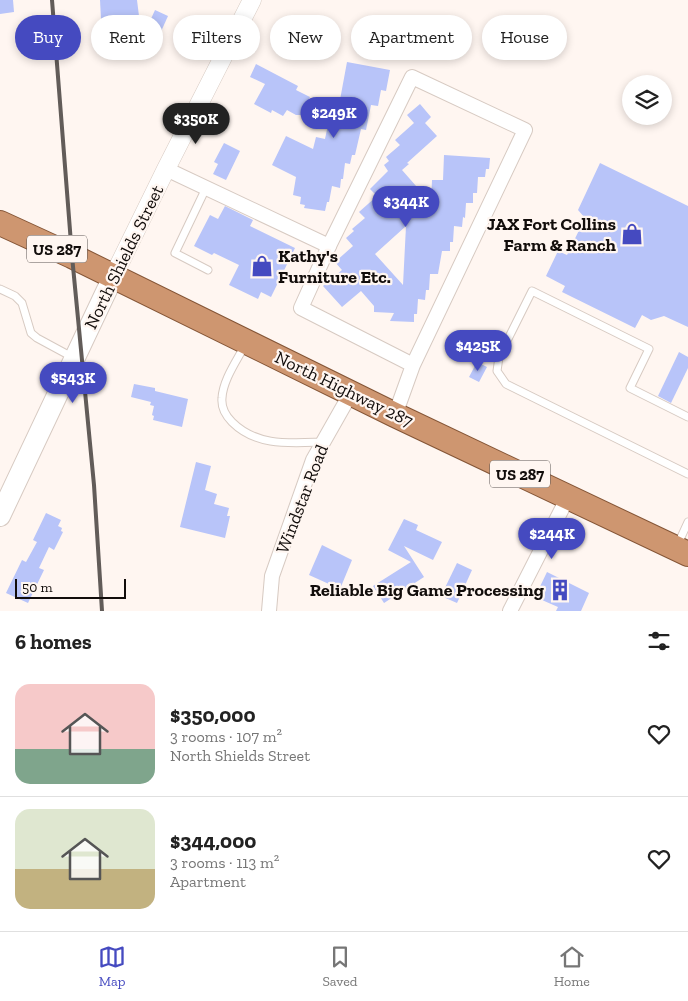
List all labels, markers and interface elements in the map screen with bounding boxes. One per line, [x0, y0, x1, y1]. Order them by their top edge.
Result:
chip: Buy [15, 15, 81, 60]
chip: Rent [91, 15, 163, 60]
chip: Filters [173, 15, 260, 60]
chip: New [270, 15, 341, 60]
chip: Apartment [351, 15, 472, 60]
chip: House [482, 15, 567, 60]
map controls [622, 75, 672, 125]
button: layers [622, 75, 672, 125]
pin: $249K [299, 96, 369, 139]
pin: $350K [161, 102, 231, 145]
text: $249K [312, 103, 356, 122]
text: $350K [174, 109, 218, 128]
street label: North Shields Street [80, 181, 169, 333]
pin: $344K [371, 186, 441, 228]
text: $344K [383, 192, 429, 211]
place label: JAX Fort Collins Farm & Ranch [487, 213, 617, 256]
shop icon: JAX Fort Collins Farm & Ranch [619, 221, 645, 247]
road number: US 287 [27, 235, 87, 262]
place label: Kathy's Furniture Etc. [278, 245, 391, 288]
shop icon: Kathy's Furniture Etc. [249, 253, 275, 279]
pin: $425K [443, 330, 513, 372]
text: $425K [456, 336, 500, 355]
street label: North Highway 287 [271, 346, 417, 432]
pin: $543K [38, 362, 108, 404]
text: $543K [51, 368, 95, 387]
street label: Windstar Road [271, 441, 333, 557]
road number: US 287 [490, 460, 550, 488]
pin: $244K [517, 518, 587, 560]
text: $244K [529, 524, 575, 543]
scale bar [15, 576, 126, 599]
building icon: Reliable Big Game Processing [547, 577, 573, 603]
text: 50 m [22, 579, 53, 596]
place label: Reliable Big Game Processing [310, 579, 544, 601]
icon: filters [645, 627, 673, 655]
text: 6 homes [15, 629, 92, 654]
text: $350,000 [170, 702, 256, 727]
icon: home [55, 704, 115, 764]
icon: heart [645, 720, 673, 748]
text: 3 rooms · 107 m² [170, 727, 282, 746]
text: North Shields Street [170, 746, 310, 765]
text: $344,000 [170, 828, 256, 853]
icon: home [55, 829, 115, 889]
icon: heart [645, 845, 673, 873]
text: 3 rooms · 113 m² [170, 853, 279, 872]
text: Apartment [170, 872, 246, 891]
tab: Map [98, 943, 126, 990]
tab: Saved [322, 943, 357, 990]
tab: Home [554, 943, 590, 990]

